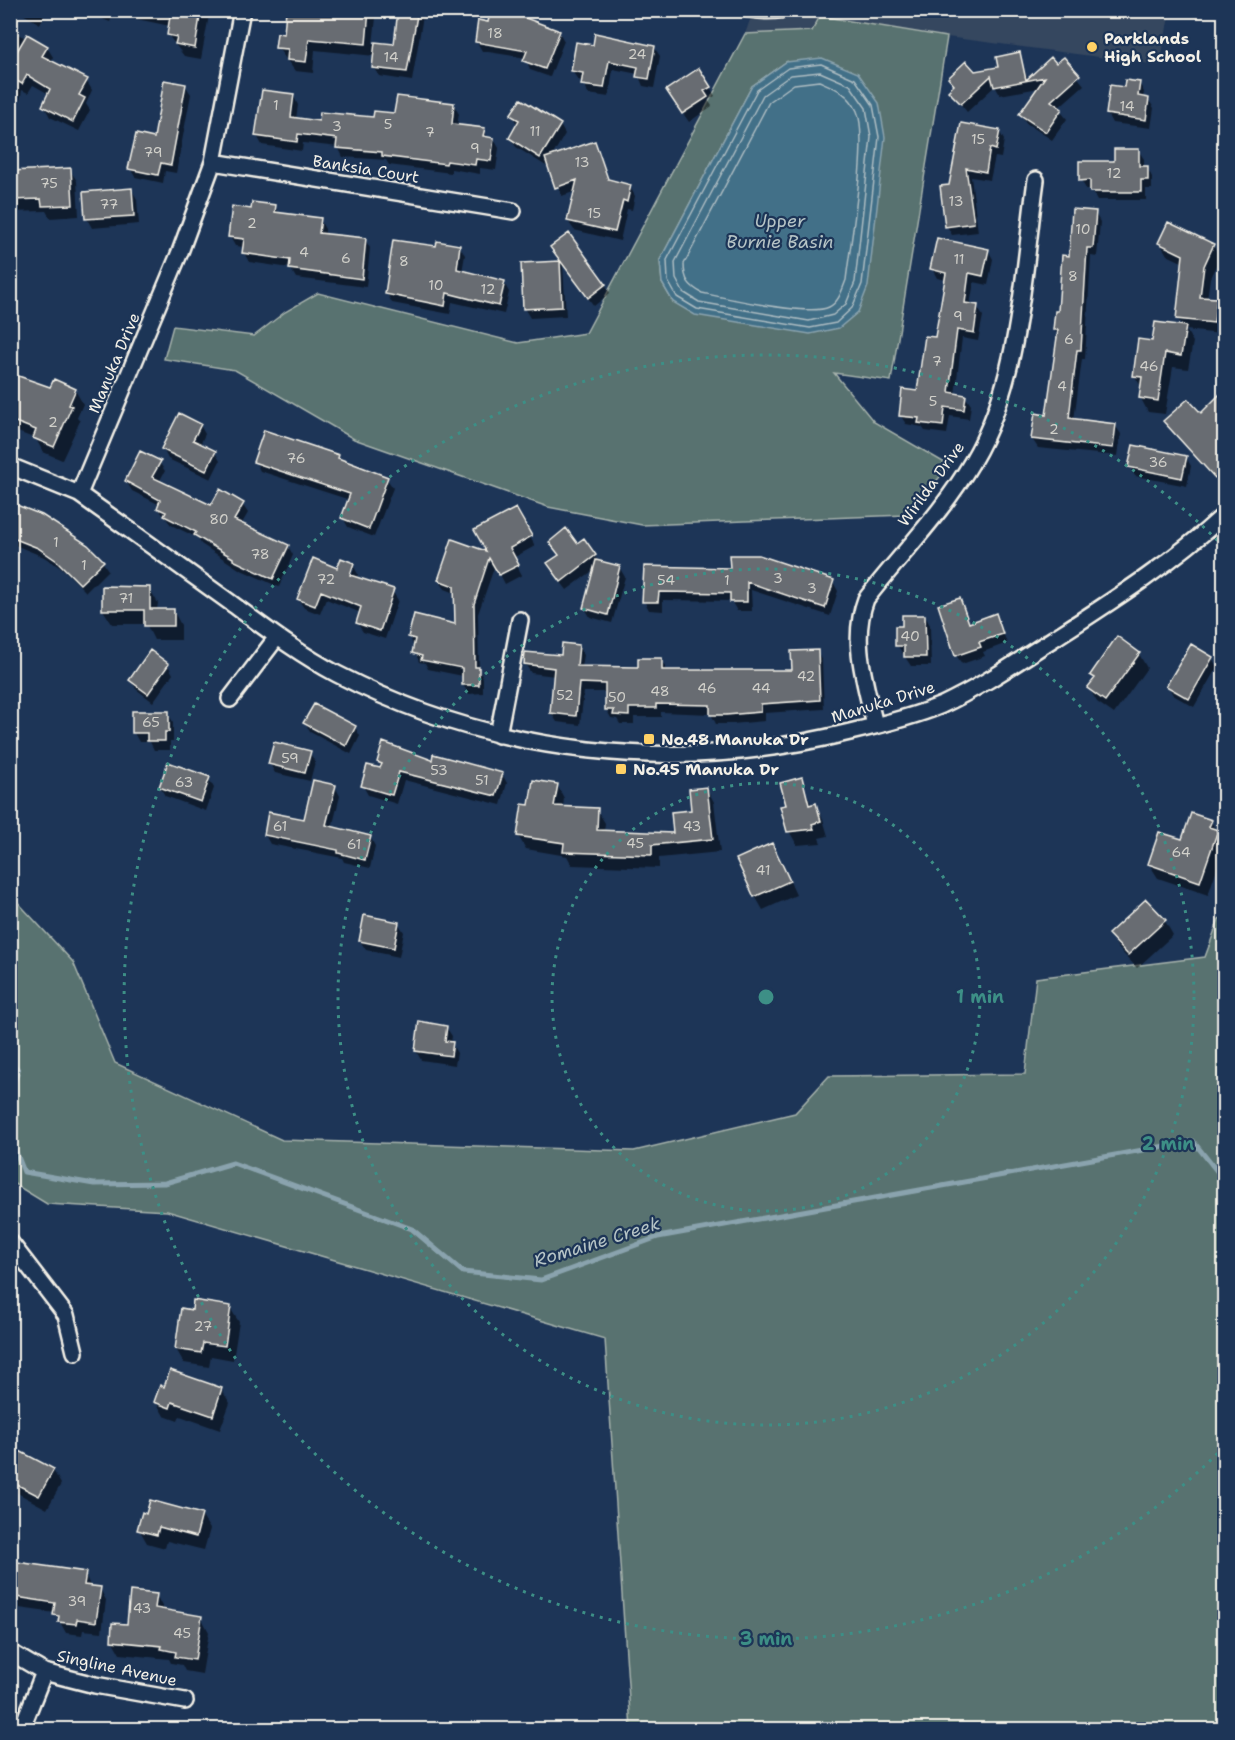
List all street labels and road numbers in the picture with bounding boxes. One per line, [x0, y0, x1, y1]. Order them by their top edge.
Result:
street label: Banksia Court [311, 150, 421, 188]
street label: Manuka Drive [83, 309, 145, 417]
street label: Wirilda Drive [893, 437, 969, 531]
street label: Manuka Drive [829, 676, 937, 728]
street label: Singline Avenue [55, 1645, 179, 1691]

